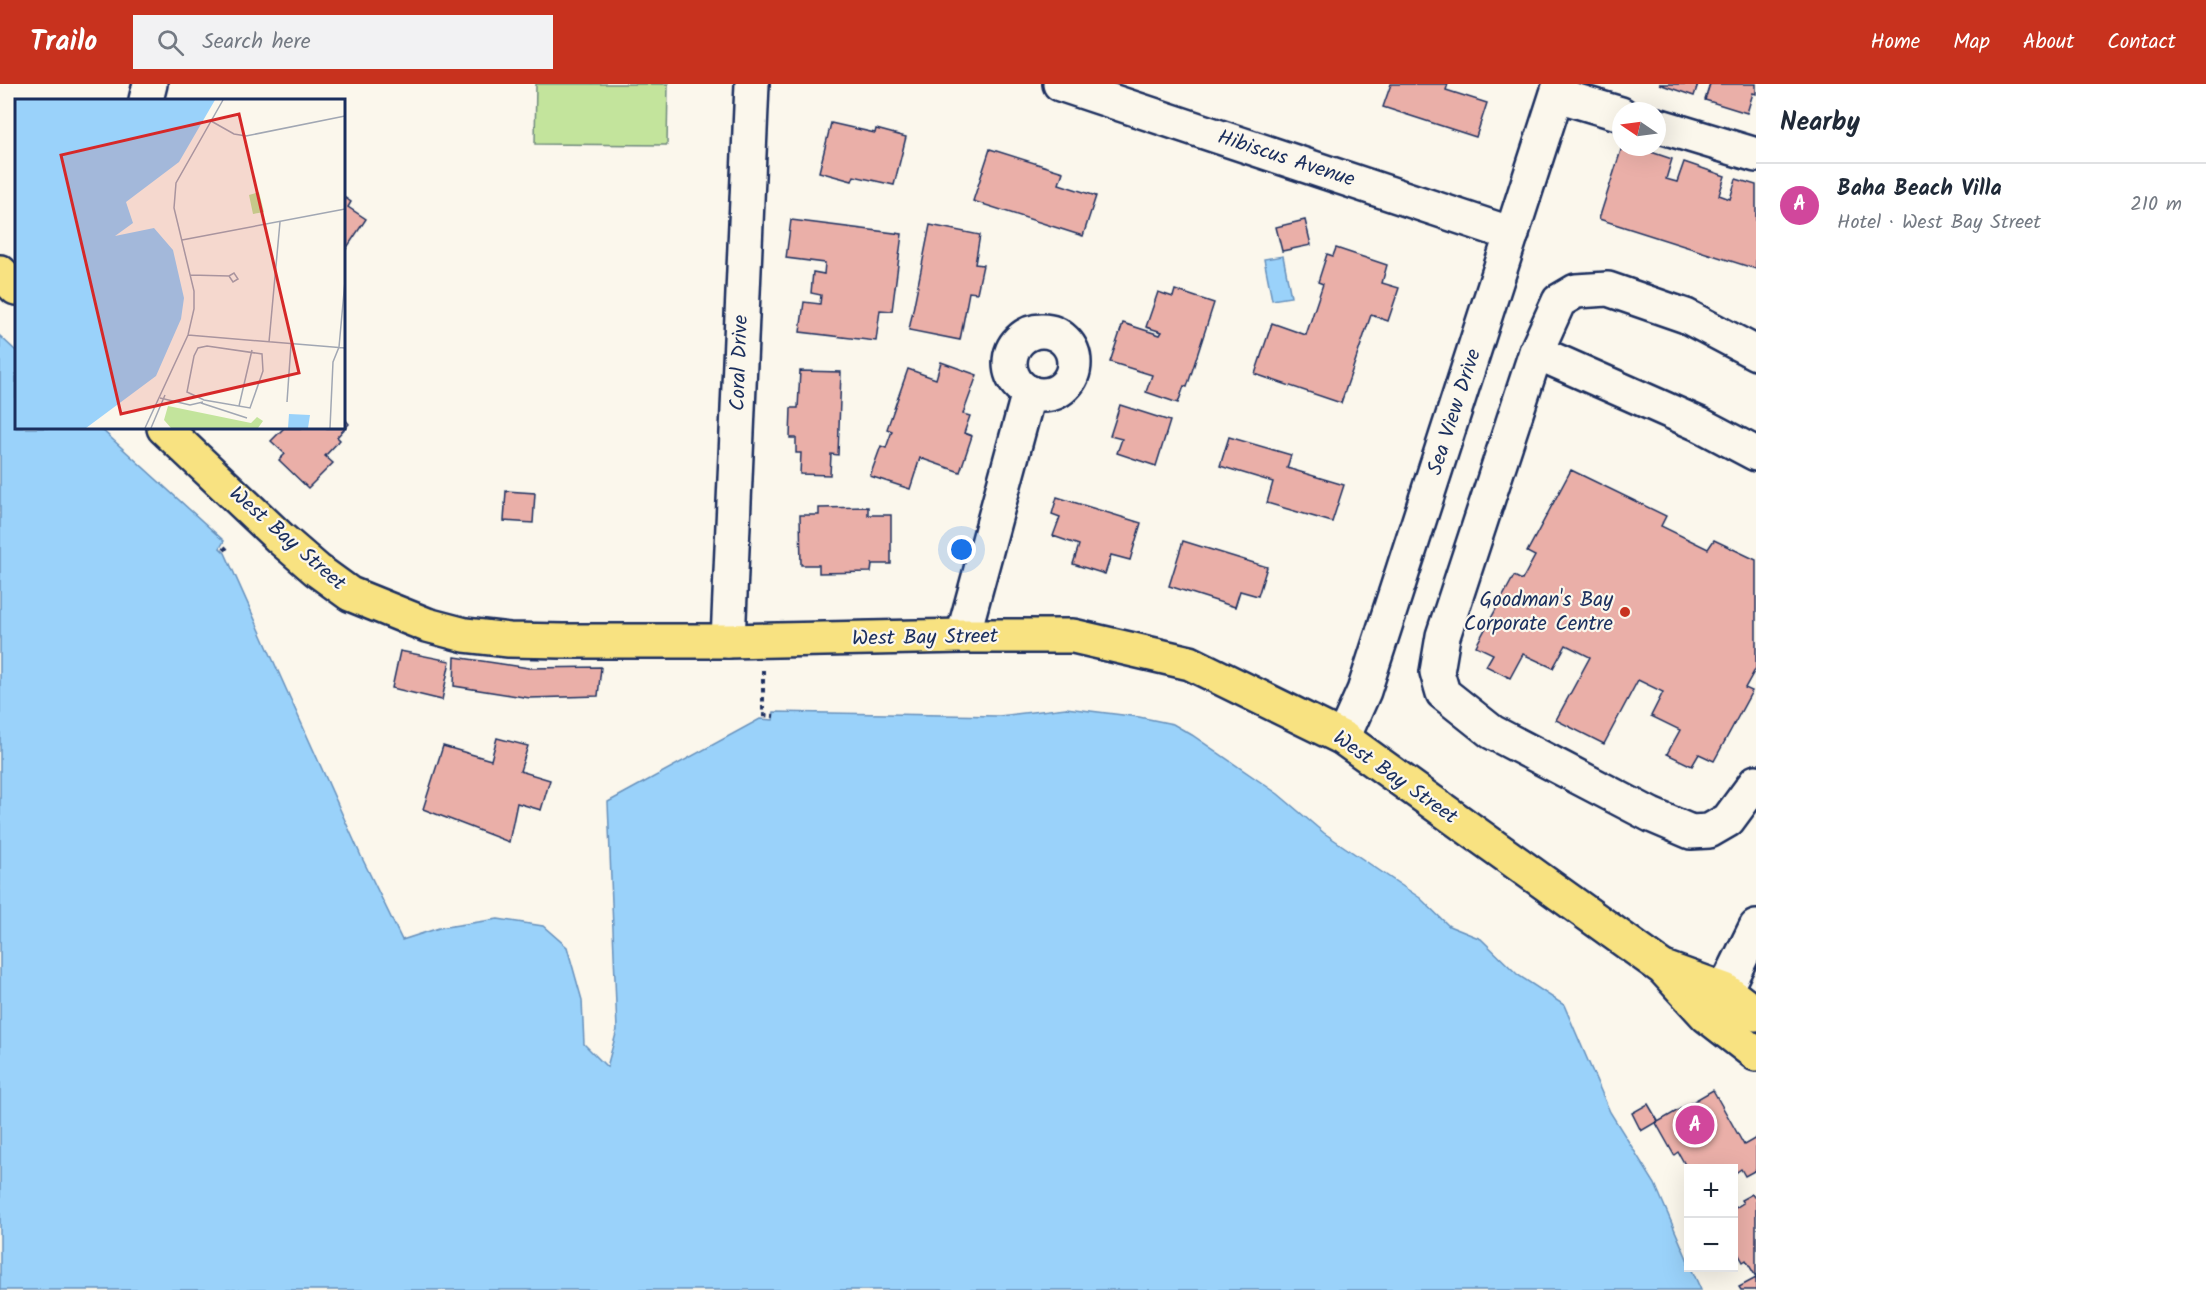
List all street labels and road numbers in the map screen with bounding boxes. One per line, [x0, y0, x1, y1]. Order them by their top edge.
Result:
street label: Hibiscus Avenue [1213, 121, 1359, 197]
street label: Coral Drive [722, 314, 758, 412]
street label: Sea View Drive [1419, 344, 1491, 479]
street label: West Bay Street [221, 479, 354, 600]
street label: West Bay Street [852, 620, 999, 656]
street label: West Bay Street [1326, 723, 1465, 834]

